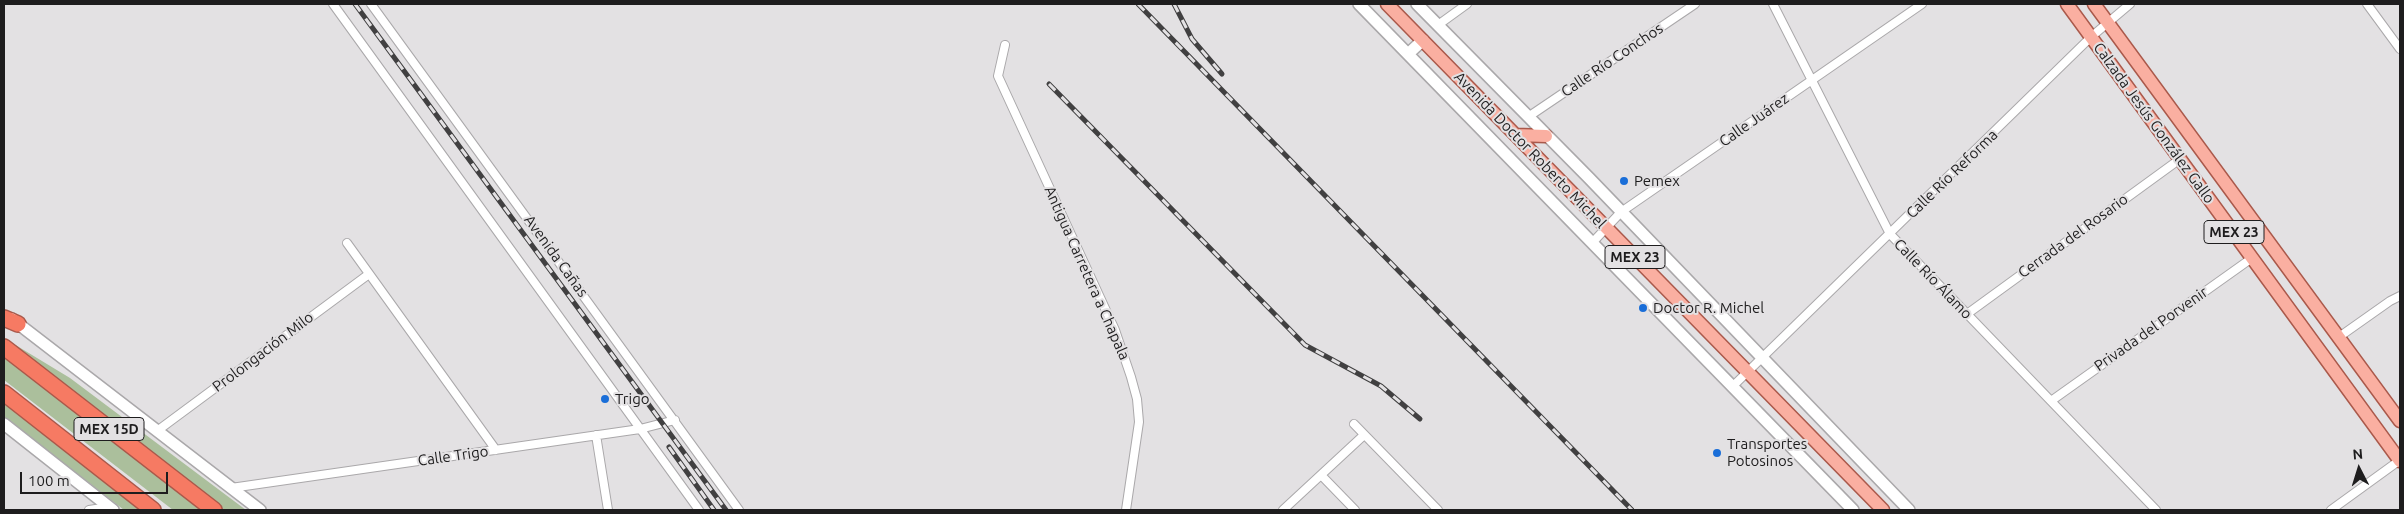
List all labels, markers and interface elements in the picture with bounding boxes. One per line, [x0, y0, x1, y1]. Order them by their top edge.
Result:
street label: Calle Río Conchos [1558, 19, 1666, 101]
street label: Calzada Jesús González Gallo [2089, 39, 2219, 207]
street label: Avenida Doctor Roberto Michel [1450, 68, 1610, 232]
street label: Calle Juárez [1716, 89, 1792, 151]
street label: Calle Río Reforma [1903, 126, 2001, 222]
place label: Pemex [1634, 172, 1680, 190]
marker: Pemex [1618, 175, 1630, 187]
street label: Antigua Carretera a Chapala [1040, 183, 1134, 363]
street label: Cerrada del Rosario [2015, 190, 2131, 282]
street label: Avenida Cañas [520, 211, 592, 301]
road number: MEX 23 [2204, 220, 2264, 243]
street label: Calle Río Álamo [1890, 235, 1976, 323]
road number: MEX 23 [1605, 246, 1665, 268]
street label: Privada del Porvenir [2091, 283, 2211, 375]
place label: Doctor R. Michel [1653, 299, 1764, 317]
marker: Doctor R. Michel [1637, 302, 1649, 314]
street label: Prolongación Milo [209, 308, 317, 396]
place label: Trigo [615, 390, 650, 408]
marker: Trigo [599, 393, 611, 405]
road number: MEX 15D [74, 418, 144, 440]
place label: Transportes Potosinos [1727, 435, 1807, 470]
street label: Calle Trigo [417, 442, 489, 470]
north arrow [2334, 444, 2384, 494]
text: N [2352, 446, 2364, 462]
marker: Transportes Potosinos [1711, 447, 1723, 459]
scale bar [22, 462, 170, 494]
text: 100 m [28, 472, 70, 489]

